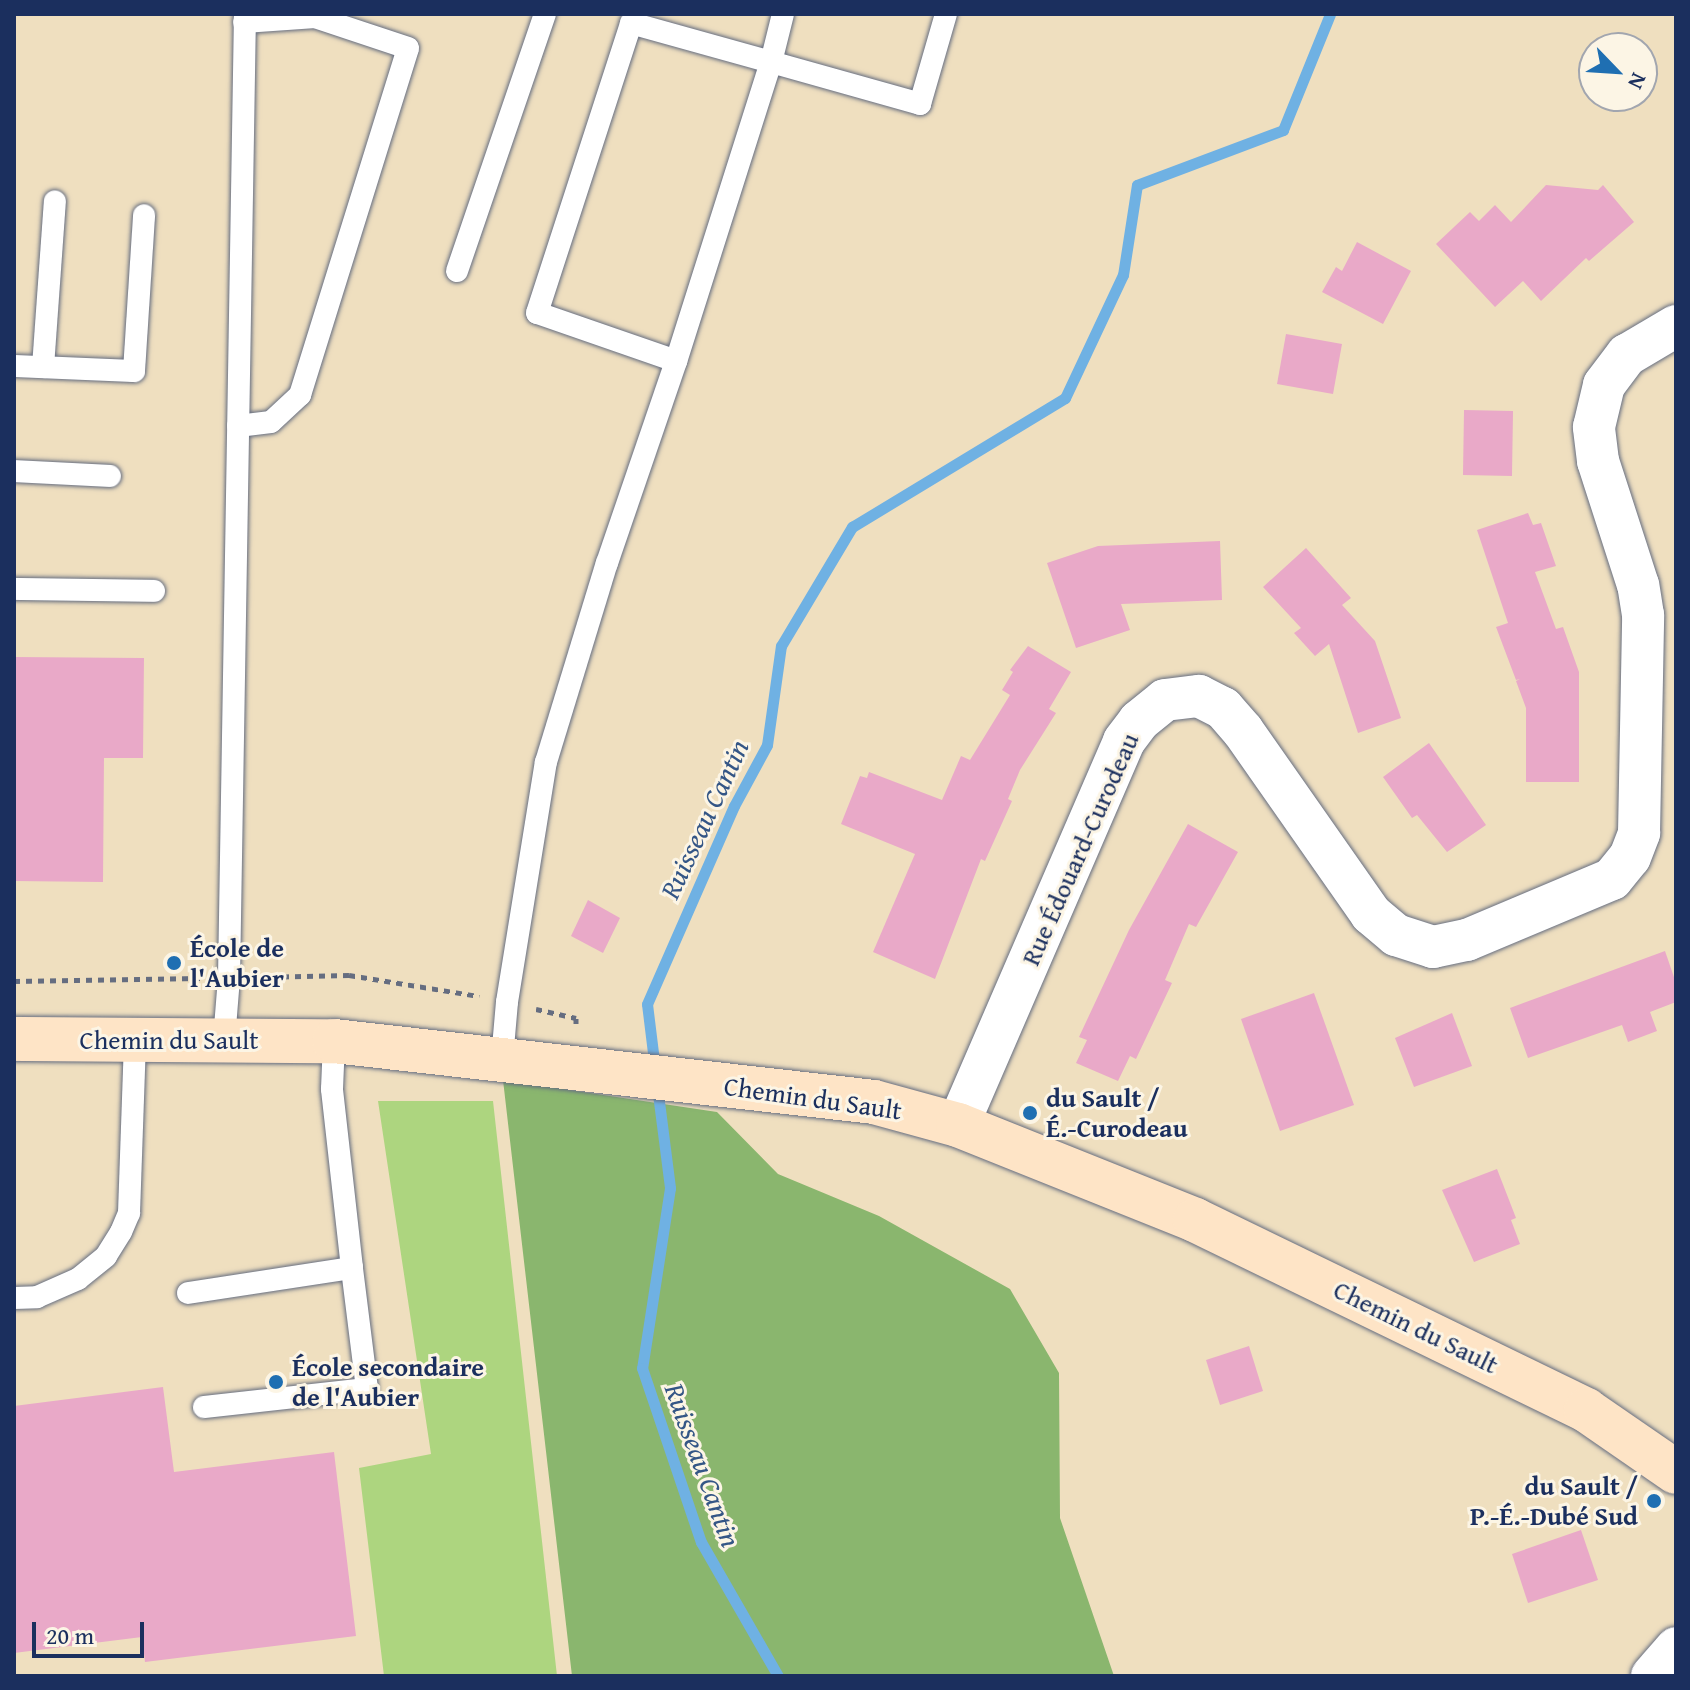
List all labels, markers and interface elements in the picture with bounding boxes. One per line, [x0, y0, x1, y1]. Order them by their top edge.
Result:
north arrow [1578, 32, 1658, 112]
text: N [1620, 68, 1656, 95]
street label: Rue Édouard-Curodeau [1015, 728, 1145, 970]
water label: Ruisseau Cantin [652, 734, 756, 904]
place label: École de l'Aubier [190, 932, 284, 994]
marker: École de l'Aubier [165, 954, 183, 972]
street label: Chemin du Sault [80, 1024, 258, 1056]
street label: Chemin du Sault [722, 1070, 904, 1126]
place label: du Sault / É.-Curodeau [1046, 1082, 1188, 1144]
marker: du Sault / É.-Curodeau [1021, 1104, 1039, 1122]
street label: Chemin du Sault [1329, 1274, 1503, 1380]
place label: École secondaire de l'Aubier [292, 1351, 484, 1412]
marker: École secondaire de l'Aubier [267, 1373, 285, 1391]
water label: Ruisseau Cantin [658, 1379, 748, 1551]
place label: du Sault / P.-É.-Dubé Sud [1470, 1470, 1638, 1532]
marker: du Sault / P.-É.-Dubé Sud [1645, 1492, 1663, 1510]
scale bar [36, 1606, 148, 1656]
text: 20 m [46, 1618, 94, 1653]

